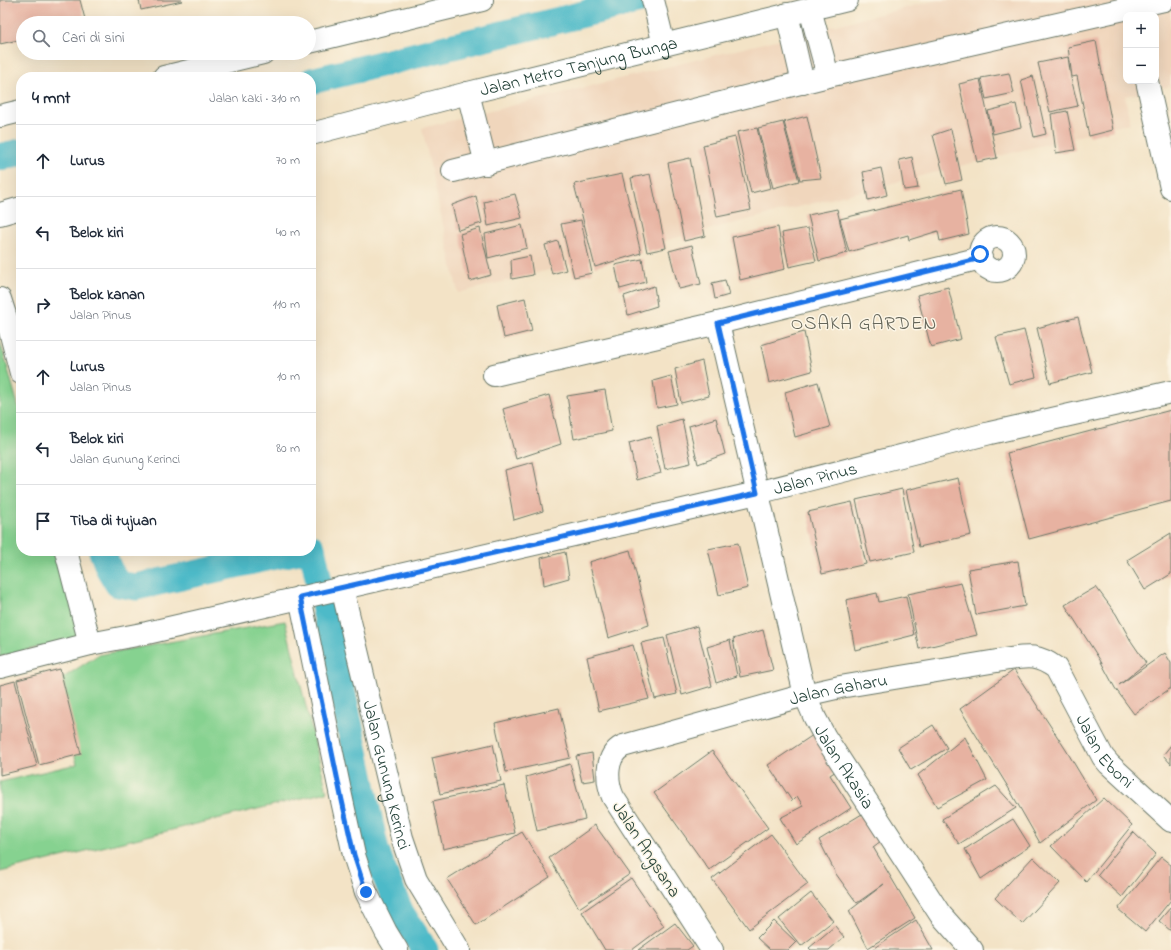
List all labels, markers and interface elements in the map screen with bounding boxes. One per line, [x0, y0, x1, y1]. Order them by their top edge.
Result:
map controls [1123, 12, 1159, 84]
button: + [1123, 12, 1159, 48]
search box [16, 16, 316, 60]
icon: search [30, 27, 52, 49]
text: Cari di sini [62, 27, 125, 49]
street label: Jalan Metro Tanjung Bunga [477, 31, 680, 105]
button: − [1123, 48, 1159, 84]
text: 4 mnt [32, 86, 71, 111]
text: Jalan kaki · 310 m [209, 89, 300, 108]
icon: ahead [32, 150, 54, 172]
text: Lurus [70, 150, 105, 172]
text: 70 m [276, 151, 300, 170]
icon: left [32, 222, 54, 244]
text: Belok kiri [70, 222, 124, 244]
text: 40 m [276, 223, 300, 242]
route start [971, 245, 989, 263]
text: Belok kanan [70, 284, 145, 306]
icon: right [32, 294, 54, 316]
text: 110 m [273, 295, 300, 314]
text: Jalan Pinus [70, 306, 132, 325]
district label: OSAKA GARDEN [791, 311, 937, 338]
text: Lurus [70, 356, 105, 378]
icon: ahead [32, 366, 54, 388]
text: 10 m [277, 367, 300, 386]
text: Jalan Pinus [70, 378, 132, 397]
text: Belok kiri [70, 428, 124, 450]
icon: left [32, 438, 54, 460]
text: 80 m [276, 439, 300, 458]
text: Jalan Gunung Kerinci [70, 450, 180, 469]
street label: Jalan Pinus [771, 457, 860, 503]
icon: arrive [32, 510, 54, 532]
text: Tiba di tujuan [70, 510, 157, 532]
street label: Jalan Gaharu [787, 668, 890, 714]
street label: Jalan Gunung Kerinci [354, 698, 416, 853]
street label: Jalan Eboni [1068, 710, 1139, 796]
street label: Jalan Akasia [806, 721, 880, 815]
street label: Jalan Angsana [604, 797, 686, 904]
route end [357, 883, 375, 901]

